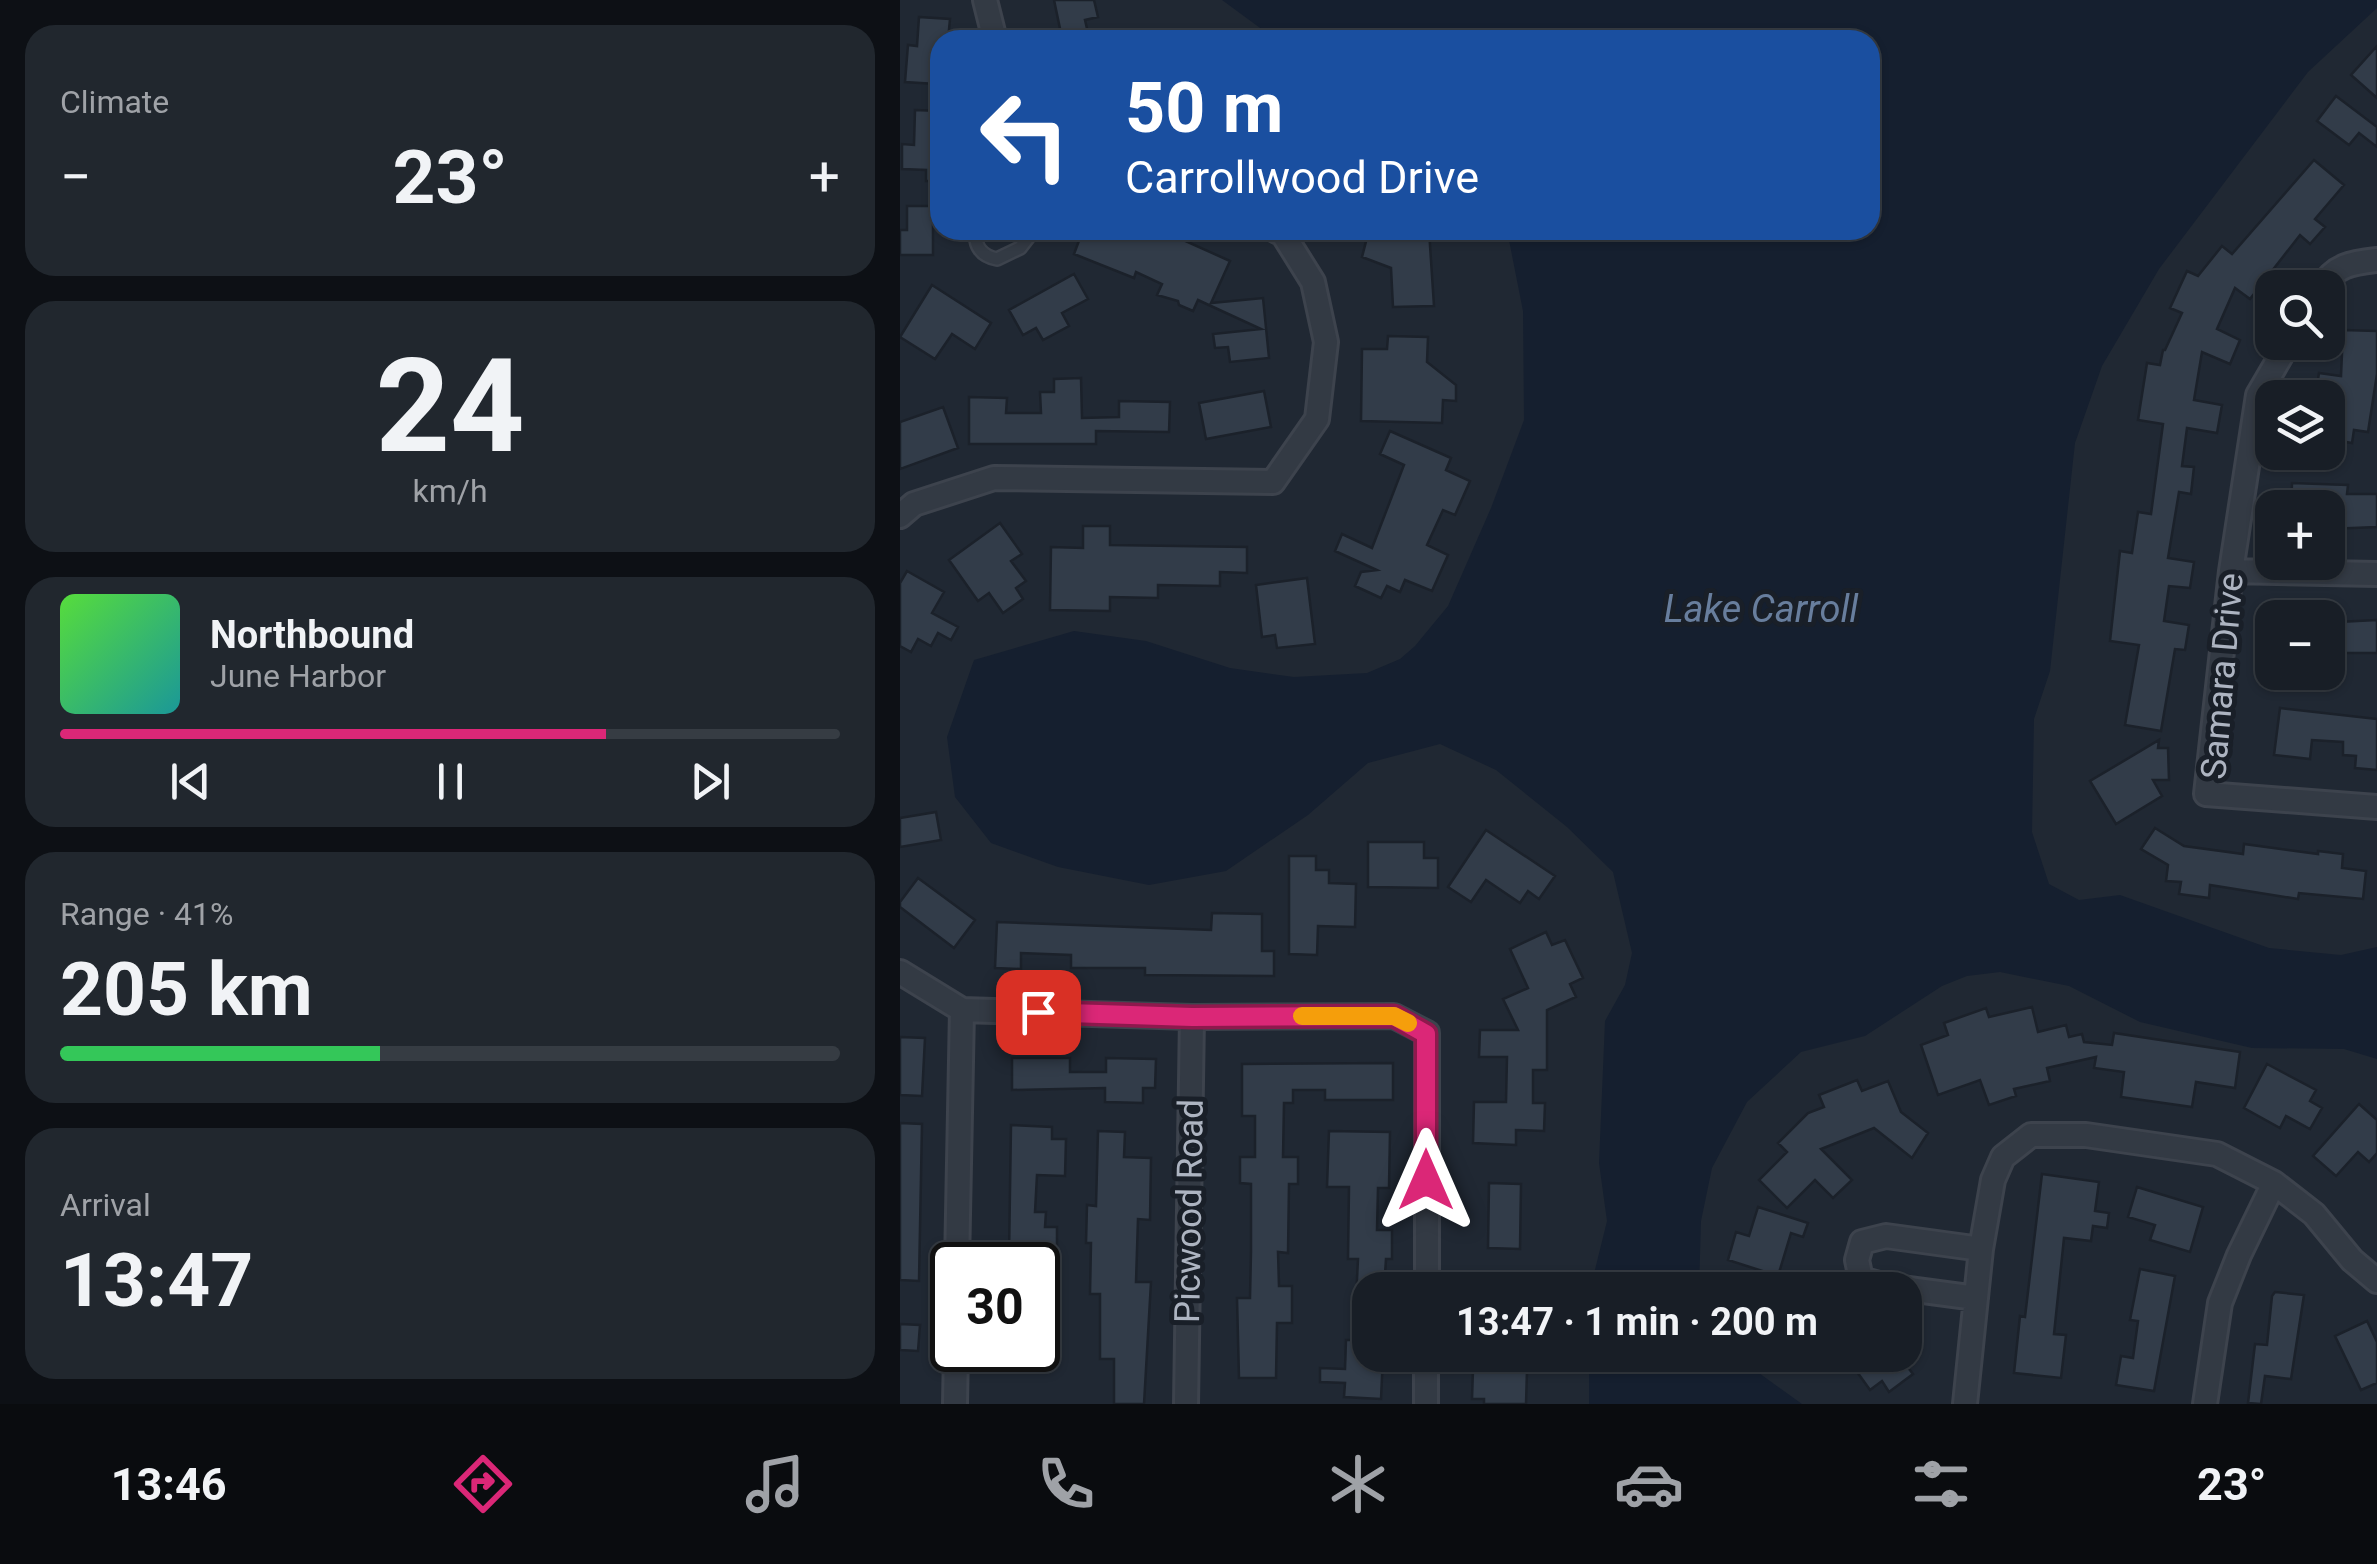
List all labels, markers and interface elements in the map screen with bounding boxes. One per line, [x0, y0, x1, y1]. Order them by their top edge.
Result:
text: 50 m [1125, 67, 1283, 149]
icon: left [960, 70, 1090, 200]
text: Climate [60, 83, 169, 121]
text: 23° [392, 133, 508, 221]
text: − [60, 145, 91, 209]
text: + [809, 145, 840, 209]
text: Carrollwood Drive [1125, 151, 1479, 204]
map controls [2255, 270, 2345, 690]
button: search [2255, 270, 2345, 360]
text: 24 [375, 330, 525, 483]
button: layers [2255, 380, 2345, 470]
text: km/h [412, 472, 488, 510]
button: + [2255, 490, 2345, 580]
street label: Samara Drive [2193, 571, 2252, 781]
water label: Lake Carroll [1664, 587, 1859, 631]
button: − [2255, 600, 2345, 690]
text: Northbound [210, 613, 414, 657]
text: June Harbor [210, 657, 386, 695]
icon: previous [163, 754, 218, 809]
icon: pause [423, 754, 478, 809]
icon: next [683, 754, 738, 809]
text: Range · 41% [60, 895, 233, 933]
text: 205 km [60, 945, 313, 1033]
pin [996, 970, 1081, 1055]
icon: arrive [1011, 985, 1066, 1040]
street label: Picwood Road [1167, 1099, 1212, 1323]
position arrow [1374, 1128, 1478, 1232]
text: Arrival [60, 1186, 151, 1224]
text: 13:47 [60, 1236, 253, 1324]
speed limit sign: 30 [930, 1242, 1060, 1372]
text: 13:47 · 1 min · 200 m [1456, 1300, 1818, 1344]
icon: directions [448, 1449, 518, 1519]
icon: music [740, 1449, 810, 1519]
icon: phone [1031, 1449, 1101, 1519]
icon: climate [1323, 1449, 1393, 1519]
icon: car [1614, 1449, 1684, 1519]
icon: filters [1906, 1449, 1976, 1519]
text: 13:46 [111, 1458, 227, 1511]
text: 23° [2197, 1458, 2266, 1511]

